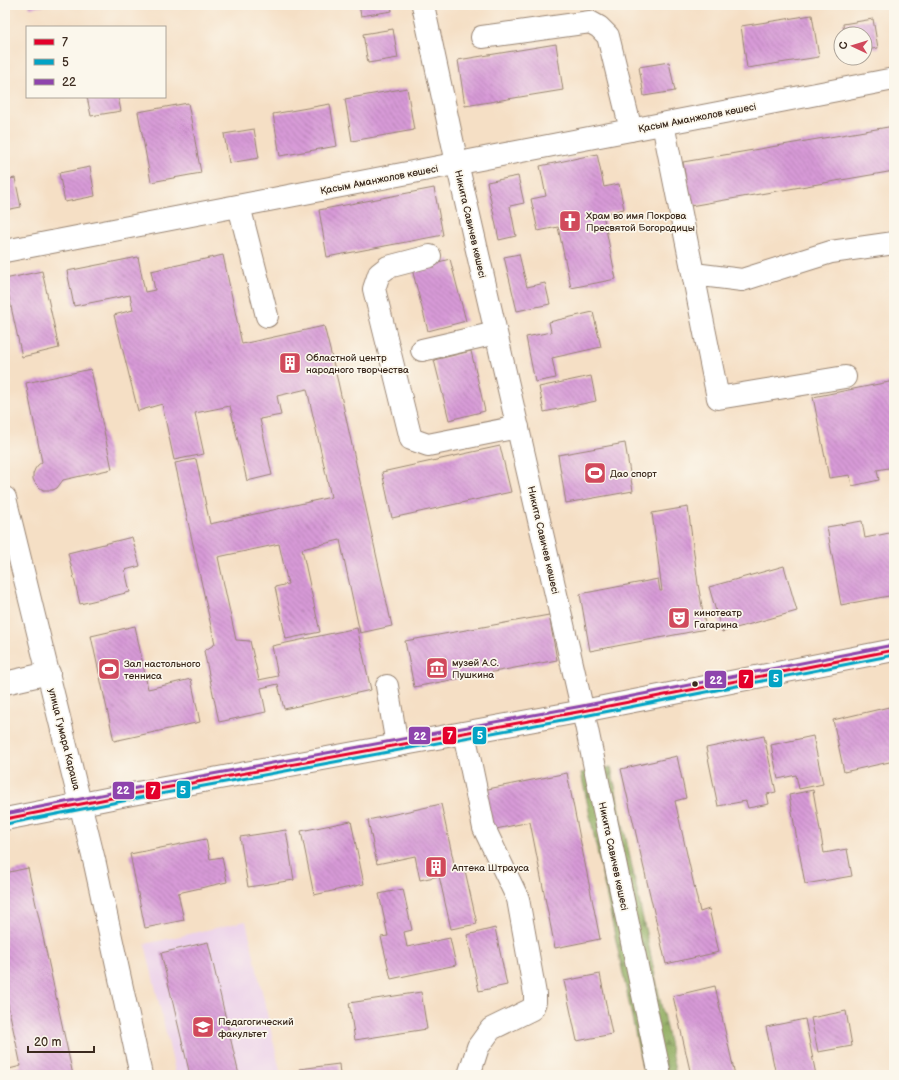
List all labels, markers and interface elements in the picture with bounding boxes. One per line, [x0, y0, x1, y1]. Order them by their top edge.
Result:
legend [26, 26, 166, 98]
north arrow [833, 26, 873, 66]
text: 7 [62, 35, 68, 50]
text: С [837, 41, 850, 50]
text: 5 [62, 55, 69, 70]
text: 22 [62, 75, 76, 90]
street label: Қасым Аманжолов көшесі [637, 101, 757, 135]
street label: Қасым Аманжолов көшесі [319, 163, 439, 197]
street label: Никита Савичев көшесі [452, 169, 488, 279]
church icon: Храм во имя Покрова Пресвятой Богородицы [557, 208, 583, 234]
place label: Храм во имя Покрова Пресвятой Богородицы [586, 210, 695, 234]
building icon: Областной центр народного творчества [277, 350, 303, 376]
place label: Областной центр народного творчества [306, 352, 409, 376]
sports icon: Дао спорт [582, 460, 608, 486]
place label: Дао спорт [610, 468, 657, 480]
street label: Никита Савичев көшесі [525, 485, 561, 595]
theatre icon: кинотеатр Гагарина [666, 605, 692, 631]
place label: кинотеатр Гагарина [694, 607, 742, 631]
museum icon: музей А.С. Пушкина [424, 655, 450, 681]
sports icon: Зал настольного тенниса [96, 656, 122, 682]
place label: музей А.С. Пушкина [452, 657, 499, 681]
place label: Зал настольного тенниса [124, 658, 201, 682]
line badge: 7 [738, 669, 754, 689]
line badge: 5 [768, 669, 783, 688]
line badge: 22 [704, 670, 727, 689]
text: 5 [773, 672, 780, 685]
text: 7 [743, 673, 749, 686]
text: 22 [709, 674, 723, 687]
unlabelled marker [690, 679, 700, 689]
street label: улица Гумара Караша [46, 687, 83, 792]
line badge: 22 [408, 726, 431, 745]
line badge: 7 [442, 726, 457, 745]
line badge: 5 [472, 726, 487, 745]
text: 7 [447, 729, 453, 742]
text: 5 [477, 729, 484, 742]
text: 22 [413, 730, 427, 743]
line badge: 5 [176, 780, 191, 799]
line badge: 22 [112, 781, 135, 800]
line badge: 7 [145, 781, 161, 800]
text: 22 [116, 784, 130, 797]
text: 7 [150, 784, 156, 797]
text: 5 [180, 784, 187, 797]
street label: Никита Савичев көшесі [596, 801, 630, 911]
building icon: Аптека Штрауса [423, 854, 449, 880]
place label: Аптека Штрауса [451, 862, 529, 874]
school or university icon: Педагогический факультет [190, 1014, 216, 1040]
place label: Педагогический факультет [218, 1016, 294, 1040]
scale bar [28, 1028, 94, 1054]
text: 20 m [34, 1035, 61, 1050]

